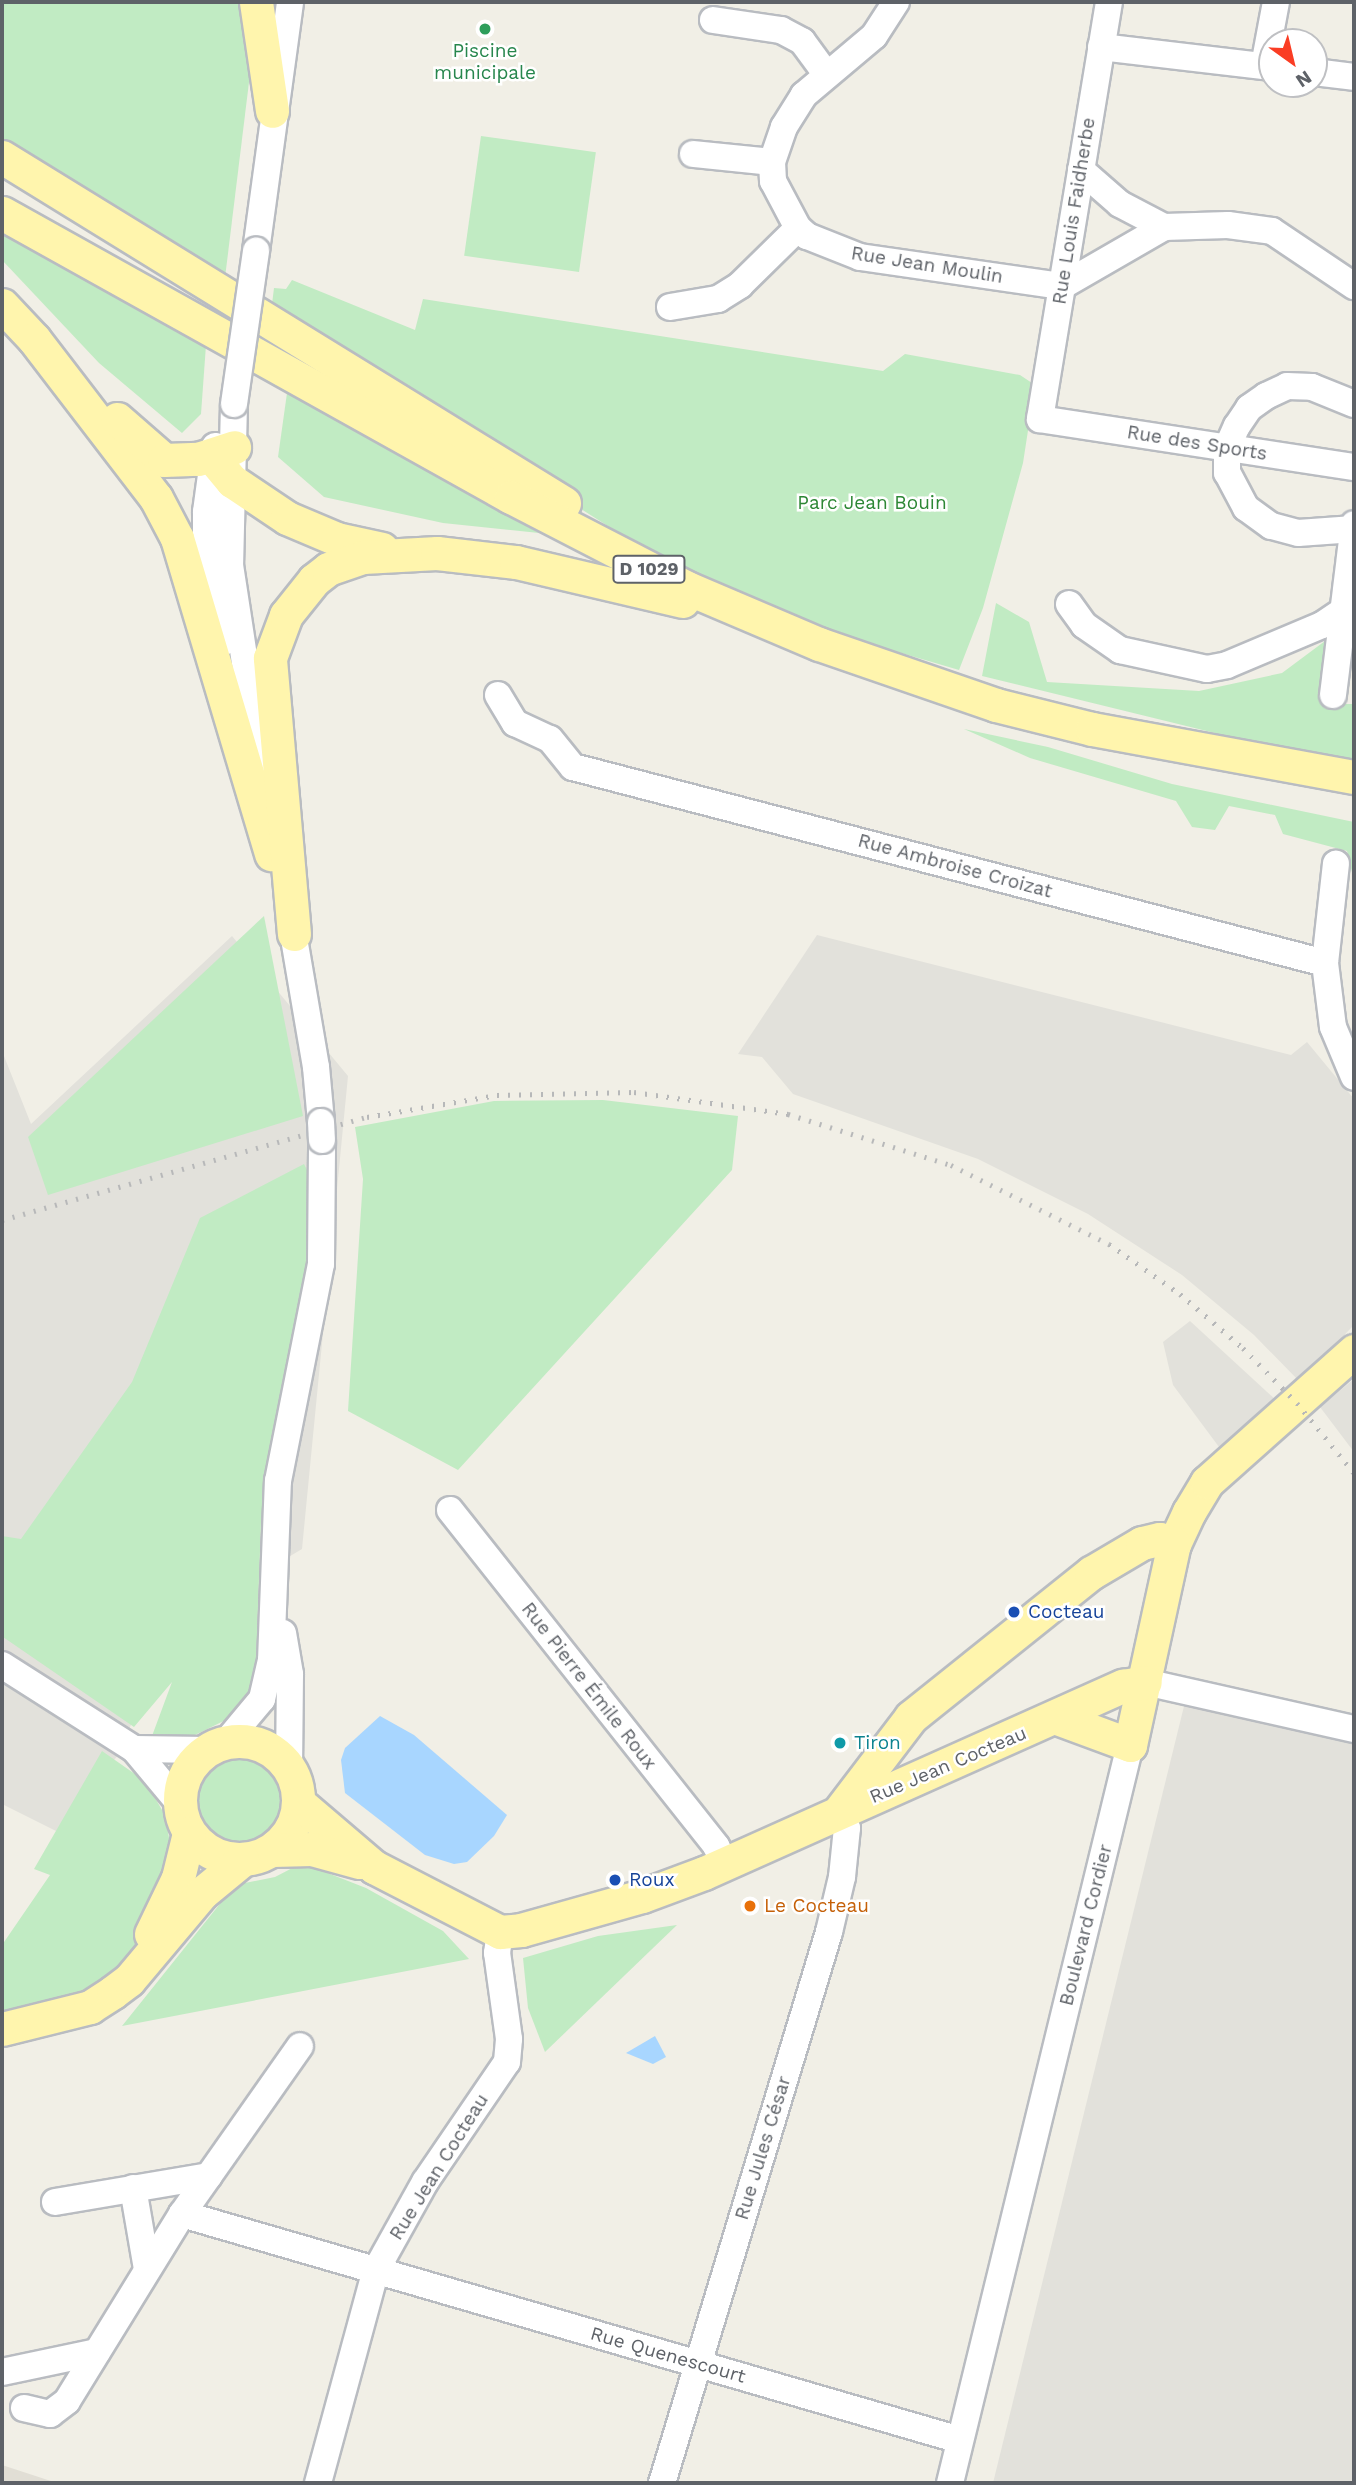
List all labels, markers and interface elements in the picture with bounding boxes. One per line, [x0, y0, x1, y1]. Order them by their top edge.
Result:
marker: Piscine municipale [477, 21, 493, 37]
north arrow [1258, 28, 1328, 98]
place label: Piscine municipale [434, 40, 536, 84]
text: N [1292, 66, 1316, 93]
street label: Rue Louis Faidherbe [1048, 116, 1100, 306]
street label: Rue Jean Moulin [849, 242, 1005, 288]
street label: Rue des Sports [1125, 421, 1269, 465]
park label: Parc Jean Bouin [797, 492, 947, 514]
road number: D 1029 [612, 554, 686, 584]
street label: Rue Ambroise Croizat [855, 829, 1055, 903]
street label: Rue Pierre Émile Roux [517, 1598, 661, 1774]
place label: Cocteau [1028, 1601, 1104, 1623]
marker: Cocteau [1006, 1604, 1022, 1620]
street label: Rue Jean Cocteau [866, 1722, 1030, 1808]
place label: Tiron [854, 1732, 901, 1754]
marker: Tiron [832, 1735, 848, 1751]
street label: Boulevard Cordier [1055, 1842, 1117, 2008]
place label: Roux [629, 1869, 675, 1891]
marker: Roux [607, 1872, 623, 1888]
place label: Le Cocteau [764, 1895, 869, 1917]
marker: Le Cocteau [742, 1898, 758, 1914]
street label: Rue Jules César [730, 2073, 796, 2223]
street label: Rue Jean Cocteau [385, 2089, 493, 2245]
street label: Rue Quenescourt [588, 2322, 748, 2388]

